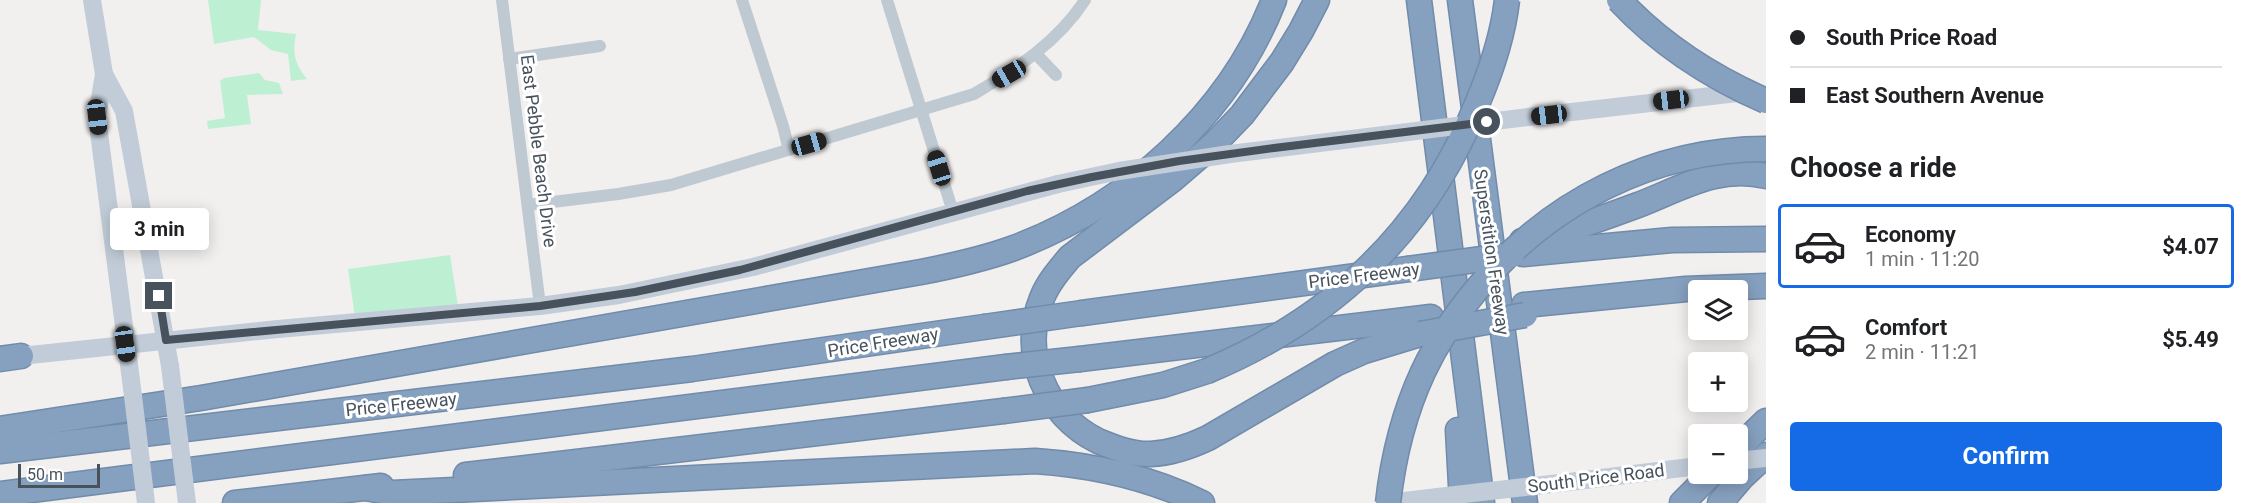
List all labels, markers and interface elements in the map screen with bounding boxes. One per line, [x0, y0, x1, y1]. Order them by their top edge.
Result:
text: South Price Road [1826, 25, 1997, 50]
street label: East Pebble Beach Drive [517, 54, 561, 248]
car [989, 57, 1029, 91]
text: East Southern Avenue [1826, 83, 2044, 108]
car [1652, 89, 1690, 111]
car [86, 98, 108, 136]
car [1530, 104, 1568, 126]
route start [1473, 108, 1500, 135]
car [789, 130, 829, 158]
car [925, 148, 953, 188]
text: Choose a ride [1790, 152, 1956, 184]
street label: Superstition Freeway [1470, 168, 1514, 337]
callout: 3 min [110, 209, 208, 251]
text: 3 min [134, 217, 185, 241]
icon: car [1793, 219, 1847, 273]
text: Economy [1865, 222, 1956, 247]
text: $4.07 [2162, 234, 2219, 259]
text: 1 min · 11:20 [1865, 247, 1980, 271]
street label: Price Freeway [1307, 258, 1421, 292]
map controls [1688, 280, 1748, 484]
button: layers [1688, 280, 1748, 340]
route end [145, 282, 172, 309]
icon: car [1793, 312, 1847, 366]
text: Comfort [1865, 315, 1947, 340]
street label: Price Freeway [826, 323, 940, 361]
car [114, 325, 136, 363]
text: $5.49 [2162, 327, 2219, 352]
text: 2 min · 11:21 [1865, 340, 1980, 364]
button: + [1688, 352, 1748, 412]
street label: Price Freeway [344, 388, 458, 420]
button: Confirm [1790, 422, 2222, 491]
button: − [1688, 424, 1748, 484]
street label: South Price Road [1526, 459, 1666, 497]
scale bar [18, 461, 100, 488]
text: 50 m [27, 465, 63, 484]

